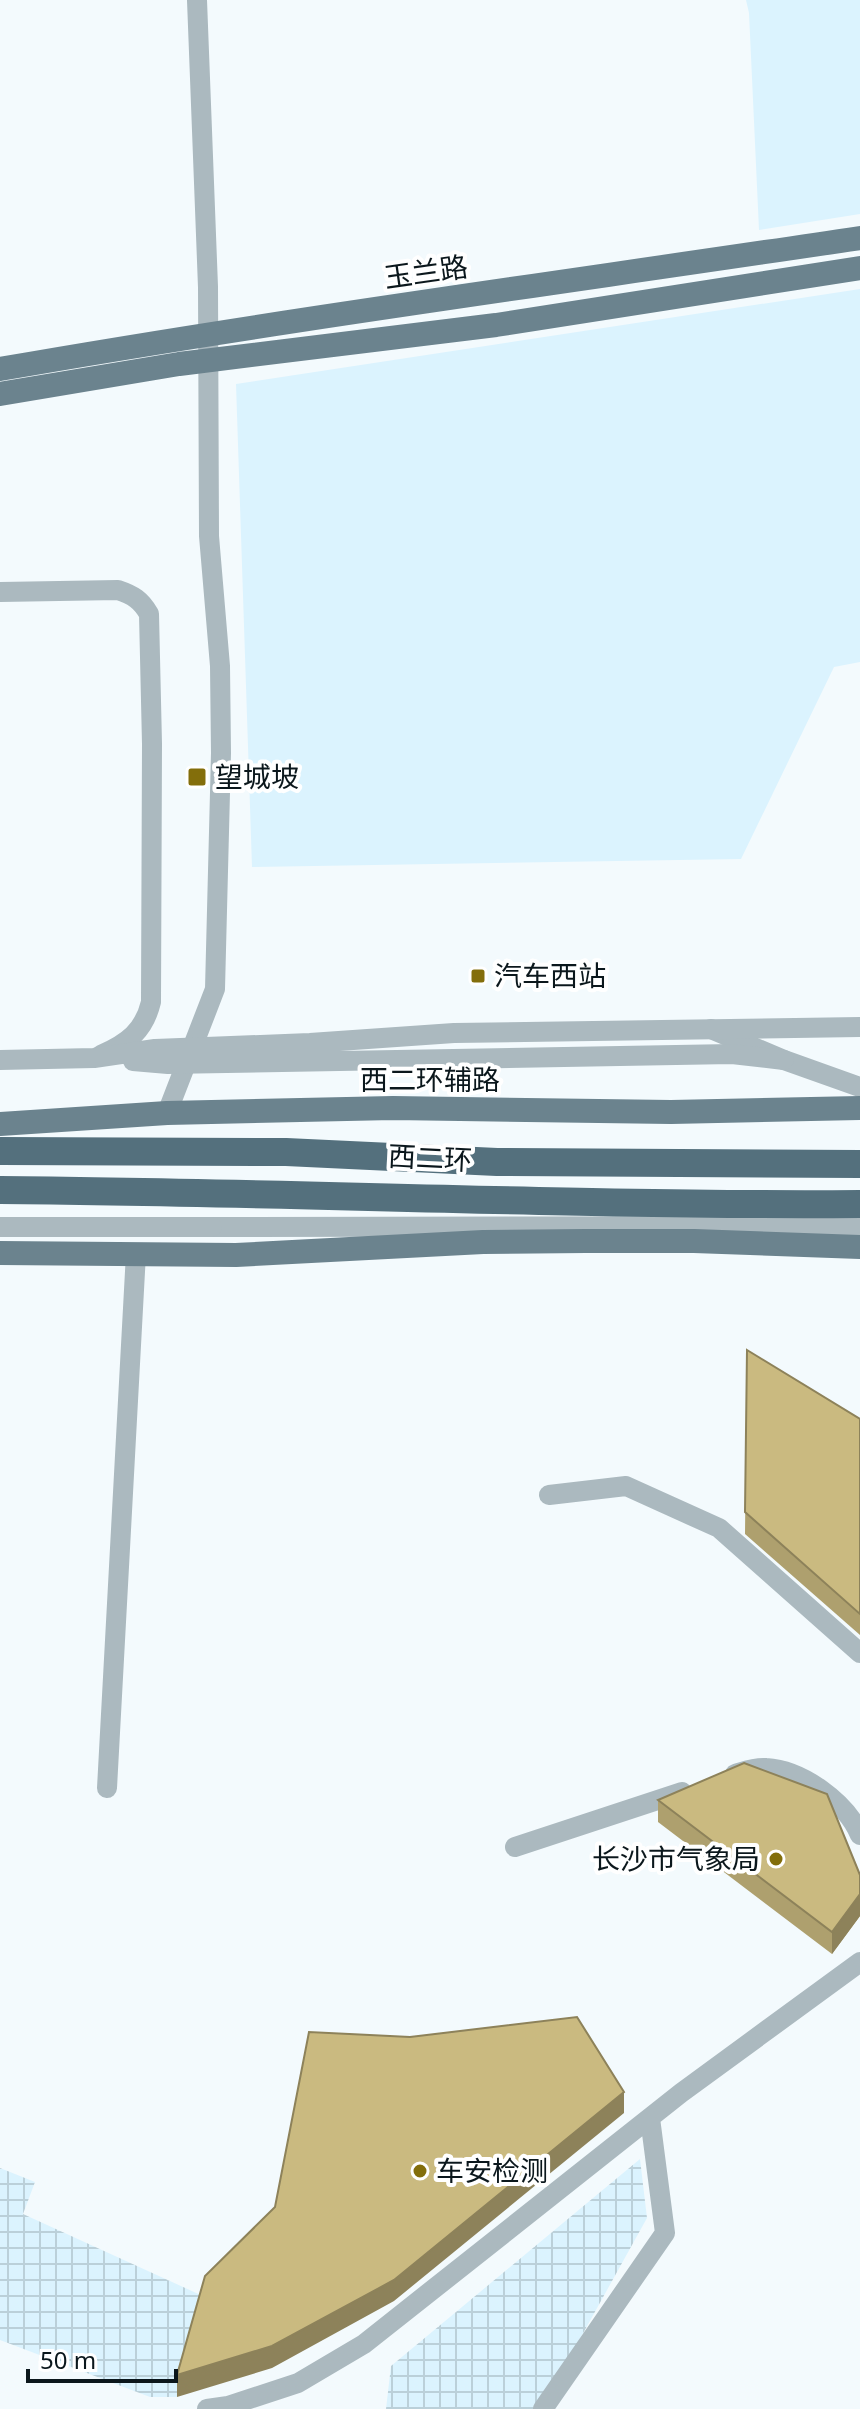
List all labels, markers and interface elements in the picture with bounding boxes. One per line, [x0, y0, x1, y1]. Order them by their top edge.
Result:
street label: 玉兰路 [382, 246, 470, 296]
place label: 望城坡 [215, 757, 299, 795]
marker: 望城坡 [186, 766, 208, 788]
place label: 汽车西站 [494, 956, 606, 994]
marker: 汽车西站 [469, 967, 487, 985]
street label: 西二环辅路 [360, 1060, 500, 1098]
street label: 西二环 [387, 1136, 473, 1178]
place label: 长沙市气象局 [592, 1839, 760, 1877]
marker: 长沙市气象局 [767, 1850, 785, 1868]
place label: 车安检测 [436, 2151, 548, 2189]
marker: 车安检测 [411, 2162, 429, 2180]
scale bar [28, 2333, 176, 2383]
text: 50 m [40, 2343, 96, 2376]

